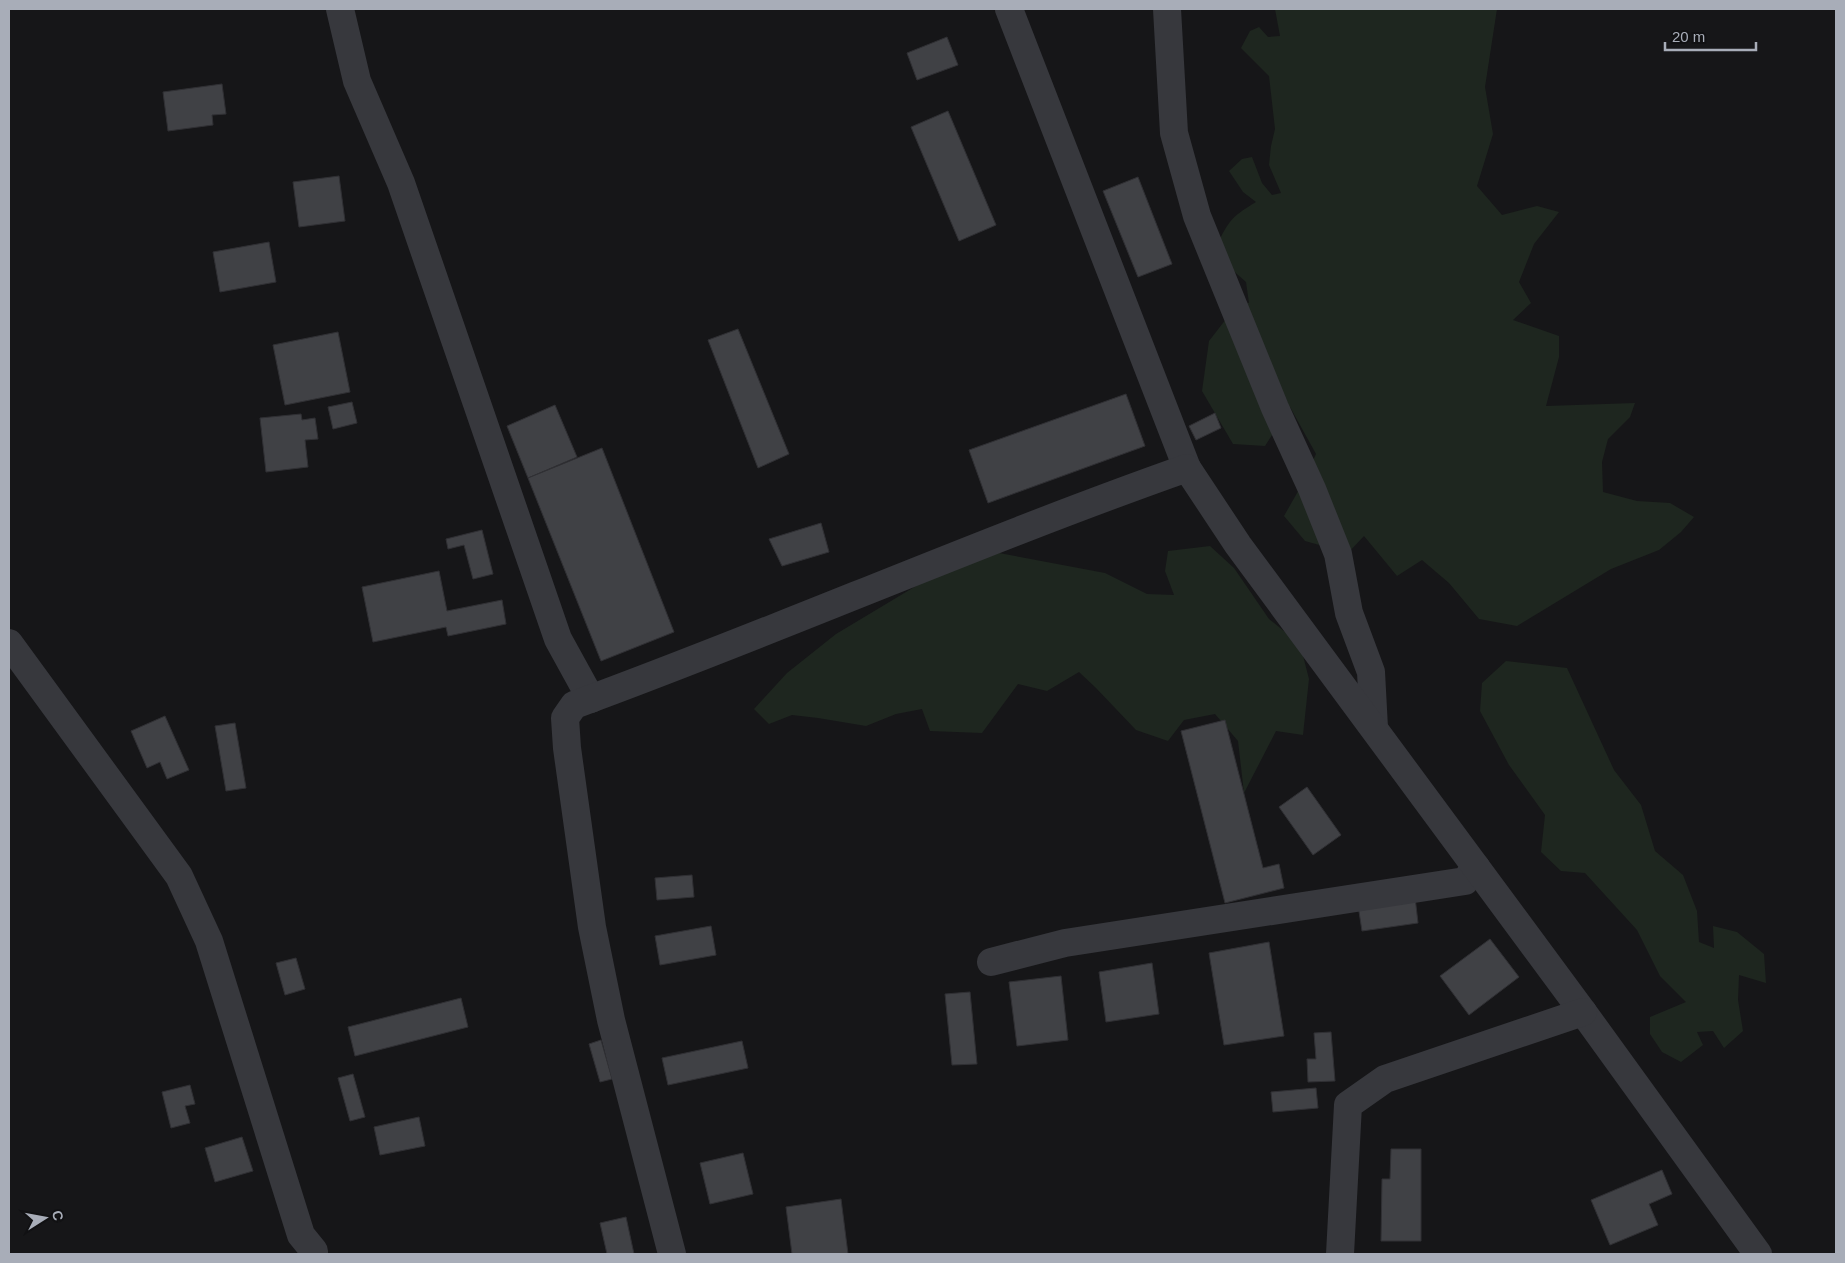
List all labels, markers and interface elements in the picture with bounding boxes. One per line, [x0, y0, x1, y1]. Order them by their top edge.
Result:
scale bar [1665, 20, 1756, 52]
text: 20 m [1672, 28, 1705, 45]
north arrow [20, 1193, 70, 1243]
text: С [49, 1209, 67, 1222]

